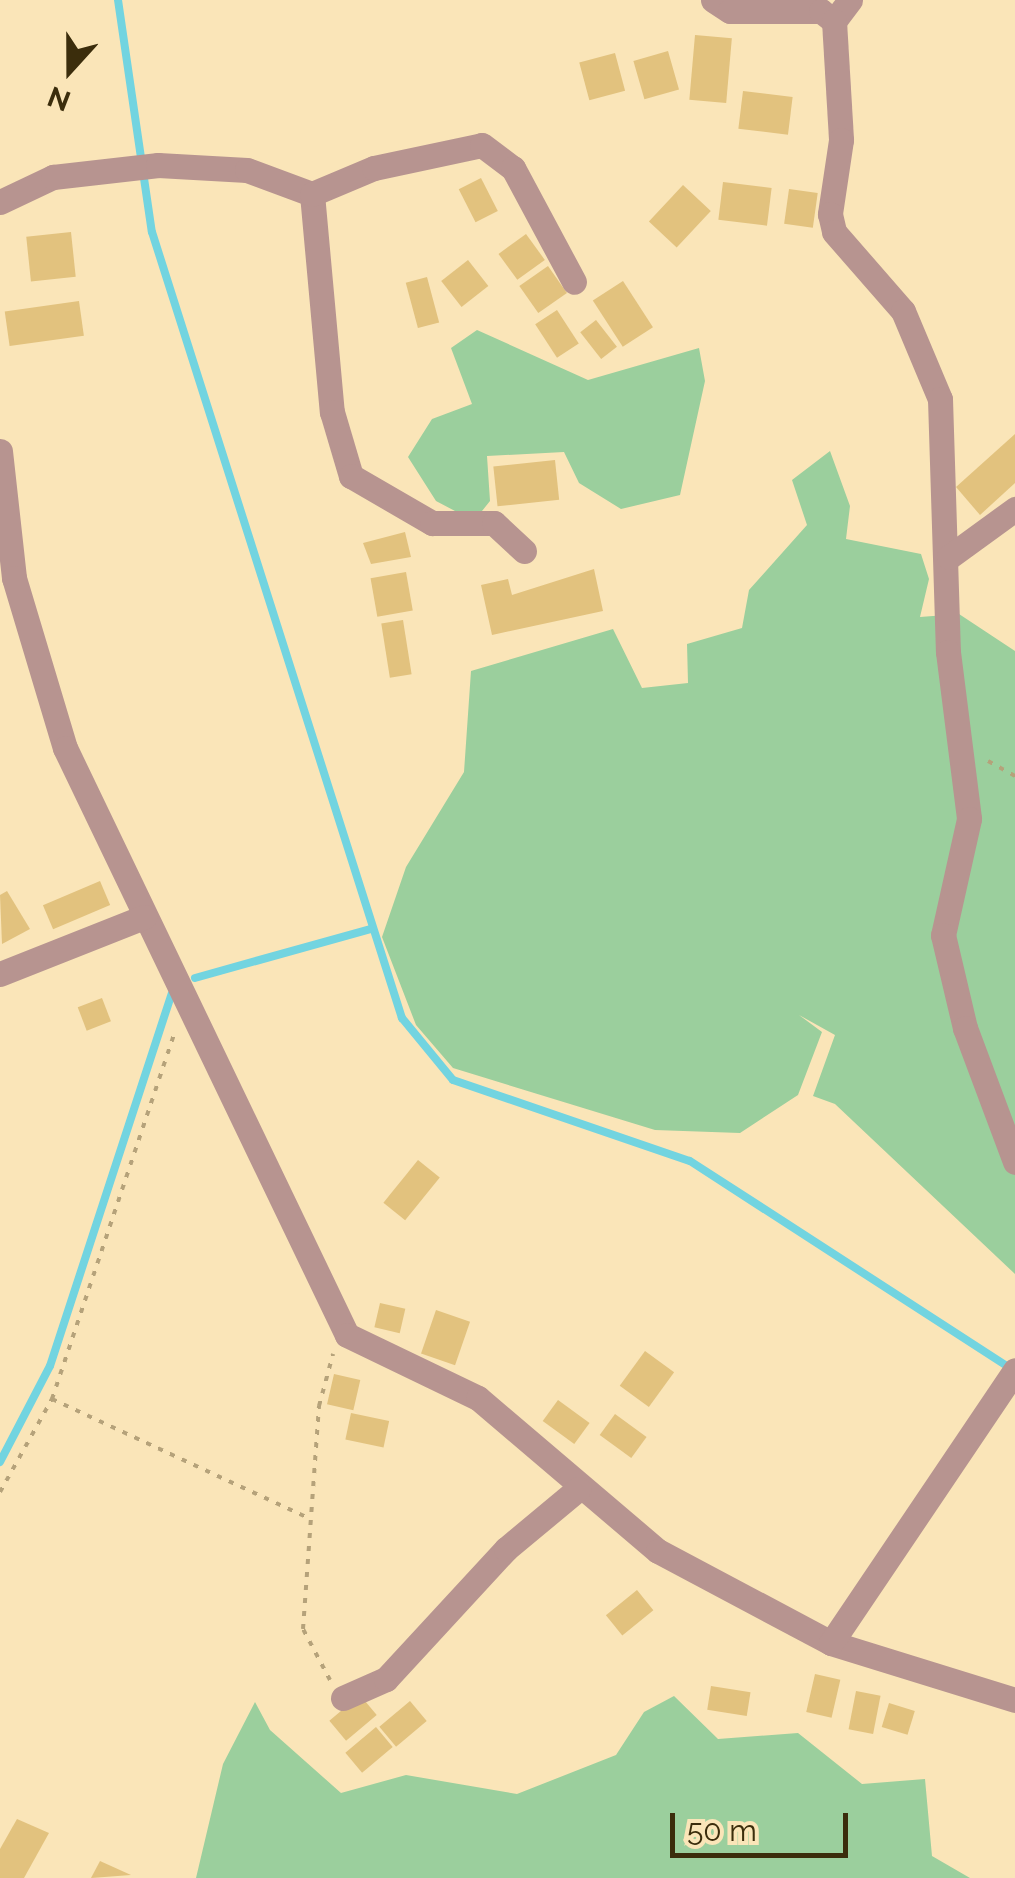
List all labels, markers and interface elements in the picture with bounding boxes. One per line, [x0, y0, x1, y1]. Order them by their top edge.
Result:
north arrow [20, 20, 120, 120]
text: N [43, 79, 75, 118]
scale bar [675, 1793, 852, 1855]
text: 50 m [687, 1813, 757, 1848]

